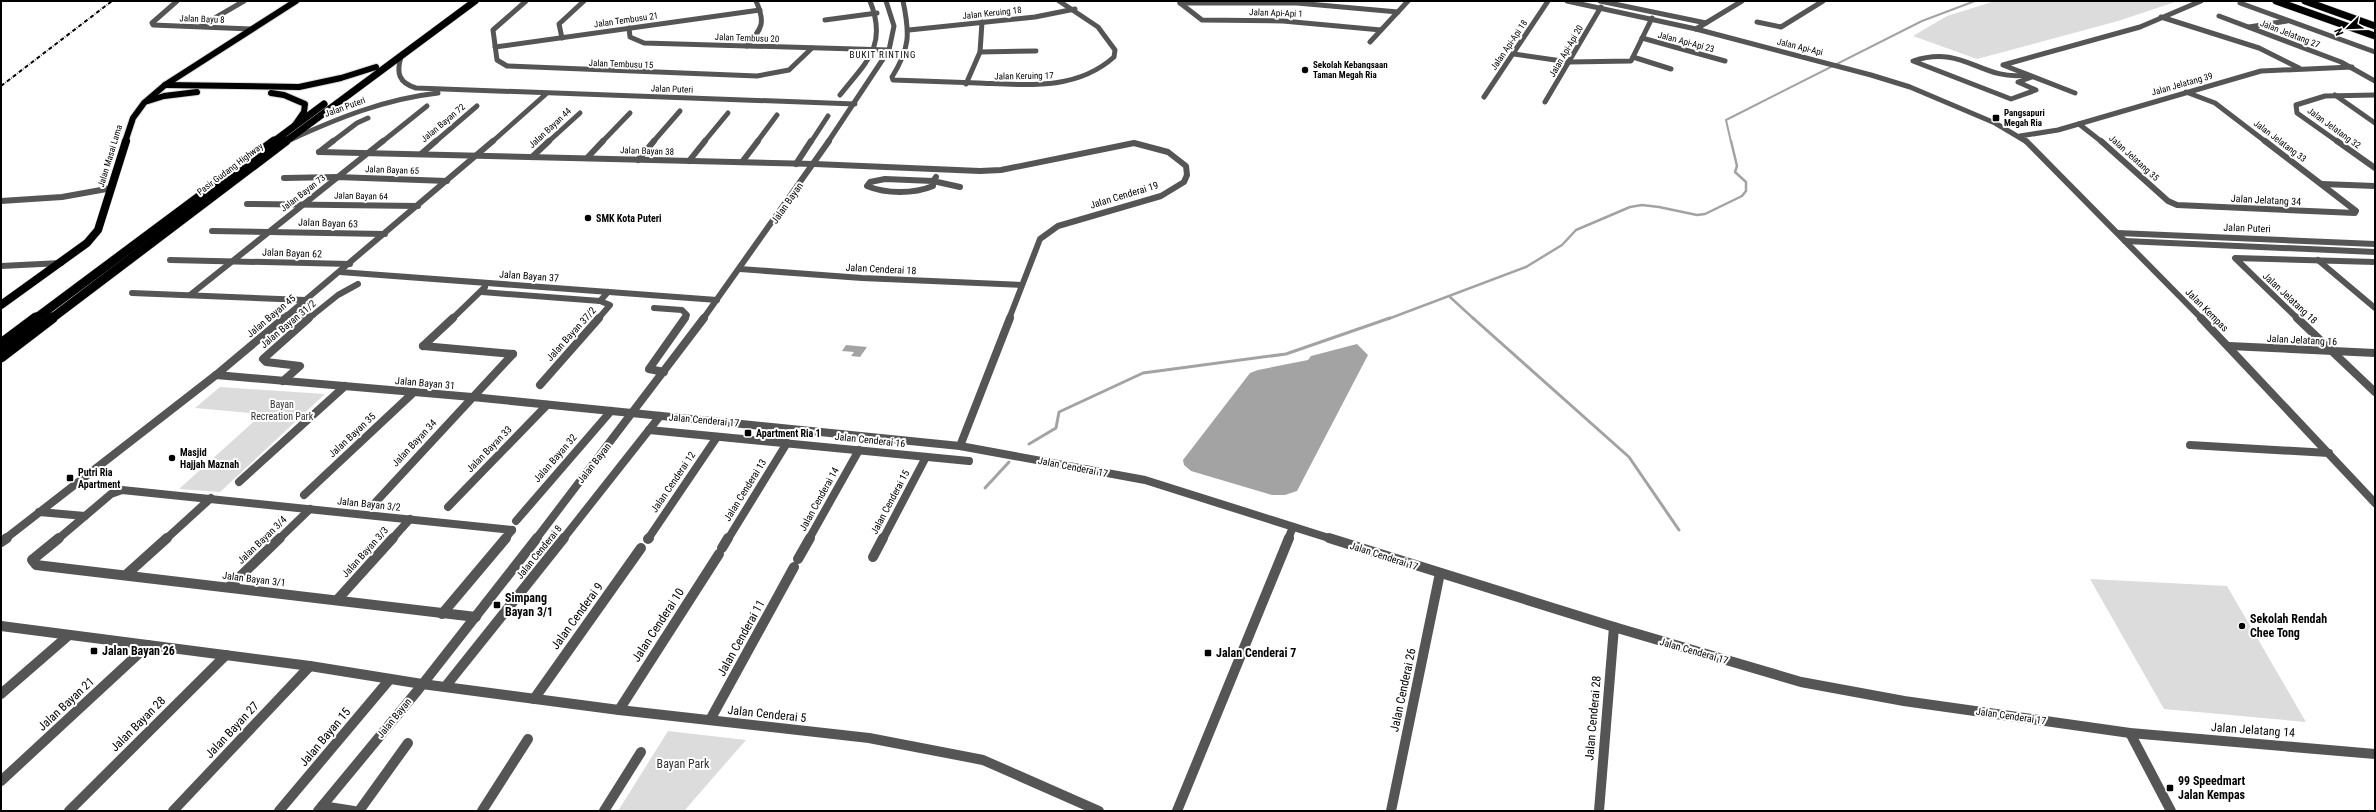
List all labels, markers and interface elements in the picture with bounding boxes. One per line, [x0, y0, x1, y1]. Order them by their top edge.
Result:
street label: Jalan Keruing 18 [962, 5, 1022, 21]
street label: Jalan Api-Api 1 [1249, 7, 1303, 19]
north arrow [2328, 8, 2368, 48]
street label: Jalan Tembusu 21 [593, 11, 659, 29]
street label: Jalan Bayu 8 [179, 13, 225, 25]
street label: Jalan Api-Api 18 [1489, 18, 1529, 72]
street label: Jalan Jelatang 27 [2259, 18, 2322, 50]
street label: Jalan Api-Api 20 [1547, 23, 1585, 79]
text: N [2332, 26, 2347, 37]
street label: Jalan Api-Api 23 [1657, 30, 1715, 54]
street label: Jalan Tembusu 20 [714, 32, 780, 44]
street label: Jalan Api-Api [1776, 36, 1824, 58]
district label: BUKIT RINTING [850, 50, 916, 60]
street label: Jalan Tembusu 15 [588, 58, 654, 70]
place label: Sekolah Kebangsaan Taman Megah Ria [1313, 60, 1388, 80]
marker: Sekolah Kebangsaan Taman Megah Ria [1300, 65, 1310, 75]
street label: Jalan Keruing 17 [994, 70, 1054, 82]
street label: Jalan Jelatang 39 [2150, 70, 2214, 98]
street label: Jalan Puteri [651, 83, 693, 95]
street label: Jalan Puteri [323, 95, 367, 119]
street label: Jalan Bayan 72 [419, 101, 467, 144]
street label: Jalan Jelatang 32 [2306, 105, 2363, 151]
street label: Jalan Bayan 44 [527, 106, 574, 150]
place label: Pangsapuri Megah Ria [2004, 108, 2045, 128]
marker: Pangsapuri Megah Ria [1991, 113, 2001, 123]
street label: Jalan Jelatang 33 [2252, 118, 2308, 164]
street label: Jalan Masai Lama [96, 124, 124, 188]
street label: Jalan Jelatang 35 [2107, 133, 2161, 183]
street label: Pasir Gudang Highway [195, 141, 265, 197]
street label: Jalan Bayan 38 [620, 145, 674, 157]
street label: Jalan Bayan 65 [365, 164, 420, 176]
street label: Jalan Bayan 73 [279, 172, 327, 214]
street label: Jalan Cenderai 19 [1089, 179, 1160, 211]
street label: Jalan Bayan [769, 180, 805, 226]
street label: Jalan Bayan 64 [334, 191, 389, 201]
street label: Jalan Jelatang 34 [2231, 193, 2301, 207]
marker: SMK Kota Puteri [583, 213, 593, 223]
place label: SMK Kota Puteri [596, 213, 662, 224]
street label: Jalan Bayan 63 [298, 216, 358, 230]
street label: Jalan Puteri [2223, 222, 2271, 234]
street label: Jalan Bayan 62 [262, 246, 322, 260]
street label: Jalan Cenderai 18 [845, 262, 917, 276]
street label: Jalan Bayan 37 [499, 268, 559, 284]
street label: Jalan Jelatang 18 [2261, 270, 2319, 326]
street label: Jalan Kempas [2183, 286, 2231, 334]
street label: Jalan Bayan 45 [245, 292, 298, 339]
street label: Jalan Bayan 31/2 [258, 298, 318, 350]
street label: Jalan Bayan 37/2 [544, 305, 598, 363]
street label: Jalan Jelatang 16 [2267, 333, 2337, 347]
street label: Jalan Bayan 31 [395, 375, 455, 391]
park label: Bayan Recreation Park [251, 399, 314, 422]
street label: Jalan Bayan 35 [326, 411, 378, 459]
street label: Jalan Cenderai 17 [668, 411, 740, 429]
street label: Jalan Bayan 34 [390, 417, 438, 469]
street label: Jalan Bayan 33 [464, 424, 514, 474]
marker: Apartment Ria 1 [743, 428, 753, 438]
place label: Apartment Ria 1 [756, 428, 821, 439]
street label: Jalan Cenderai 16 [834, 431, 906, 449]
street label: Jalan Bayan 32 [531, 432, 579, 484]
street label: Jalan Bayan [575, 441, 613, 485]
place label: Masjid Hajjah Maznah [180, 447, 239, 470]
street label: Jalan Cenderai 12 [649, 450, 697, 514]
marker: Masjid Hajjah Maznah [167, 453, 177, 463]
street label: Jalan Cenderai 17 [1037, 455, 1109, 479]
street label: Jalan Cenderai 13 [722, 457, 768, 523]
street label: Jalan Cenderai 14 [797, 465, 841, 533]
place label: Putri Ria Apartment [78, 467, 120, 490]
street label: Jalan Cenderai 15 [869, 468, 912, 536]
marker: Putri Ria Apartment [65, 473, 75, 483]
street label: Jalan Bayan 3/2 [337, 495, 401, 513]
street label: Jalan Bayan 3/4 [235, 514, 289, 566]
street label: Jalan Cenderai 8 [514, 523, 564, 581]
street label: Jalan Bayan 3/3 [340, 525, 390, 579]
street label: Jalan Cenderai 17 [1349, 540, 1419, 572]
street label: Jalan Bayan 3/1 [222, 570, 286, 588]
street label: Jalan Cenderai 9 [548, 580, 606, 652]
street label: Jalan Cenderai 10 [629, 585, 687, 664]
place label: Simpang Bayan 3/1 [505, 591, 553, 619]
street label: Jalan Cenderai 11 [714, 597, 768, 679]
marker: Simpang Bayan 3/1 [492, 600, 502, 610]
place label: Sekolah Rendah Chee Tong [2250, 612, 2327, 640]
marker: Sekolah Rendah Chee Tong [2237, 621, 2247, 631]
street label: Jalan Cenderai 17 [1658, 636, 1730, 666]
place label: Jalan Bayan 26 [102, 644, 175, 658]
marker: Jalan Bayan 26 [89, 646, 99, 656]
place label: Jalan Cenderai 7 [1216, 646, 1296, 660]
street label: Jalan Cenderai 26 [1387, 647, 1419, 733]
marker: Jalan Cenderai 7 [1203, 648, 1213, 658]
street label: Jalan Bayan 21 [35, 674, 97, 734]
street label: Jalan Cenderai 28 [1582, 675, 1604, 761]
street label: Jalan Bayan 28 [108, 694, 168, 754]
street label: Jalan Bayan [375, 696, 413, 740]
street label: Jalan Bayan 27 [202, 699, 262, 761]
street label: Jalan Cenderai 5 [727, 703, 807, 725]
street label: Jalan Bayan 15 [297, 705, 354, 769]
street label: Jalan Cenderai 17 [1975, 706, 2047, 726]
street label: Jalan Jelatang 14 [2211, 720, 2296, 740]
park label: Bayan Park [657, 757, 710, 771]
place label: 99 Speedmart Jalan Kempas [2178, 774, 2246, 802]
marker: 99 Speedmart Jalan Kempas [2165, 783, 2175, 793]

